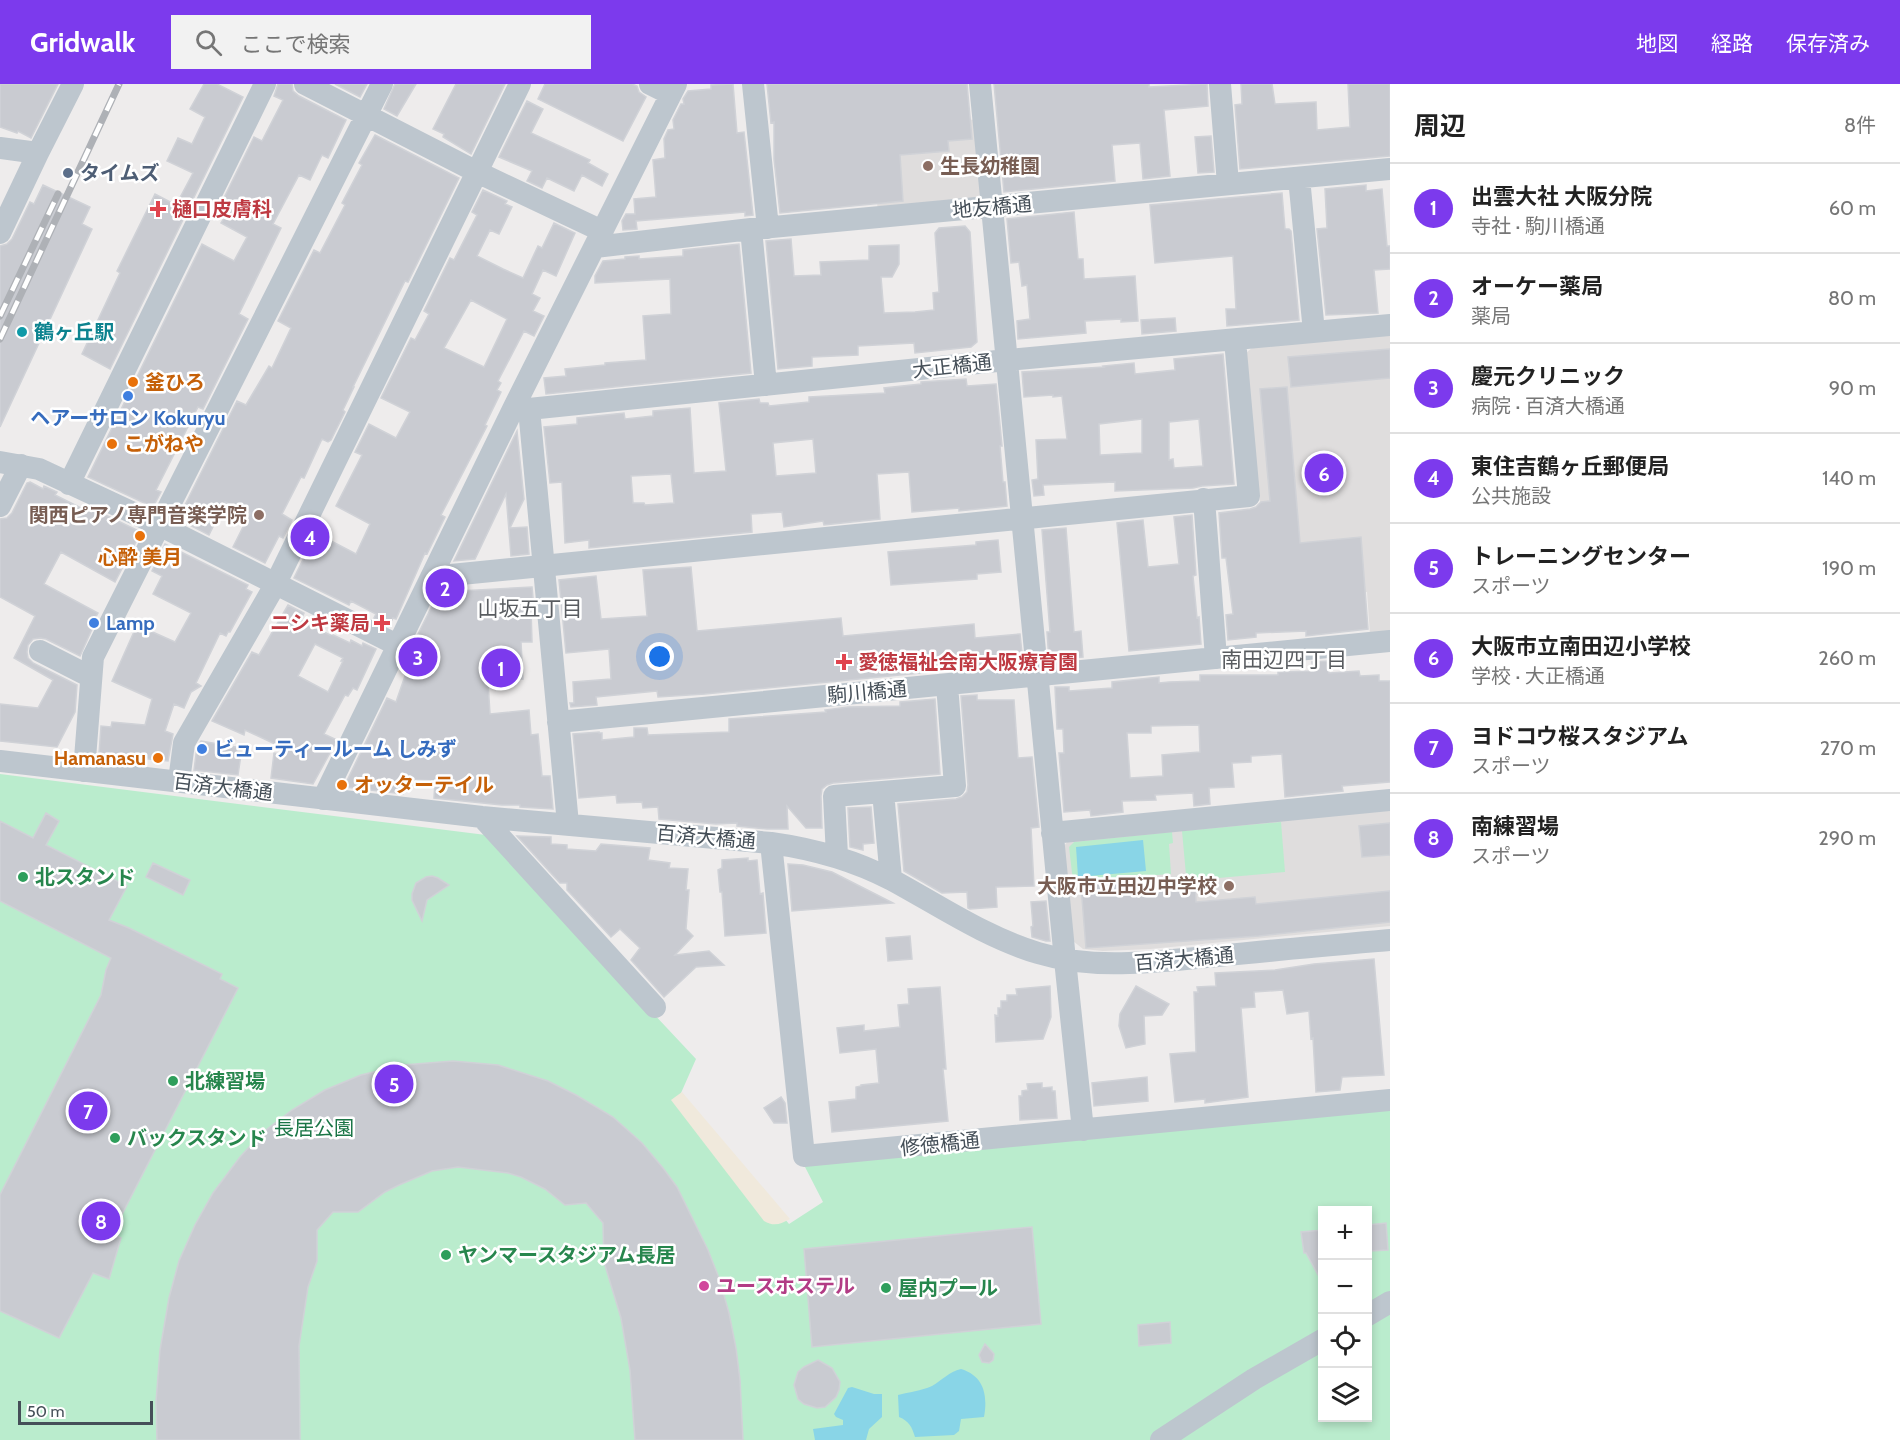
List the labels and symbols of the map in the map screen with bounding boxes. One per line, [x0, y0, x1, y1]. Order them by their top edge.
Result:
place label: 生長幼稚園 [940, 154, 1040, 178]
marker: 生長幼稚園 [921, 159, 935, 173]
place label: タイムズ [80, 161, 160, 185]
marker: タイムズ [61, 166, 75, 180]
street label: 地友橋通 [951, 192, 1033, 222]
place label: 樋口皮膚科 [172, 197, 272, 221]
marker: 樋口皮膚科 [149, 200, 167, 218]
place label: 鶴ヶ丘駅 [34, 320, 114, 344]
marker: 鶴ヶ丘駅 [15, 325, 29, 339]
street label: 大正橋通 [911, 350, 993, 382]
place label: 釜ひろ [145, 370, 205, 394]
marker: 釜ひろ [126, 375, 140, 389]
marker: ヘアーサロン Kokuryu [121, 389, 135, 403]
place label: ヘアーサロン Kokuryu [30, 406, 226, 430]
place label: こがねや [124, 432, 204, 456]
marker: こがねや [105, 437, 119, 451]
pin: 6 [1304, 450, 1344, 496]
place label: 関西ピアノ専門音楽学院 [29, 503, 247, 527]
marker: 関西ピアノ専門音楽学院 [252, 508, 266, 522]
pin: 4 [290, 514, 330, 560]
marker: 心酔 美月 [133, 529, 147, 543]
place label: 心酔 美月 [98, 545, 182, 569]
pin: 2 [426, 566, 464, 610]
district label: 山坂五丁目 [478, 596, 583, 621]
place label: Lamp [106, 611, 155, 635]
place label: ニシキ薬局 [270, 611, 370, 635]
marker: Lamp [87, 616, 101, 630]
marker: ニシキ薬局 [375, 616, 389, 630]
pin: 3 [398, 634, 438, 680]
your location [645, 642, 674, 671]
pin: 1 [482, 646, 520, 690]
district label: 南田辺四丁目 [1221, 647, 1347, 672]
place label: 愛徳福祉会南大阪療育園 [858, 650, 1078, 674]
marker: 愛徳福祉会南大阪療育園 [835, 653, 853, 671]
street label: 駒川橋通 [826, 677, 908, 707]
place label: ビューティールーム しみず [214, 737, 457, 761]
marker: ビューティールーム しみず [195, 742, 209, 756]
place label: Hamanasu [54, 746, 146, 770]
marker: Hamanasu [151, 751, 165, 765]
street label: 百済大橋通 [172, 769, 274, 805]
place label: オッターテイル [354, 773, 494, 797]
marker: オッターテイル [335, 778, 349, 792]
street label: 百済大橋通 [655, 821, 757, 853]
place label: 北スタンド [35, 865, 135, 889]
marker: 北スタンド [16, 870, 30, 884]
place label: 大阪市立田辺中学校 [1037, 874, 1217, 898]
marker: 大阪市立田辺中学校 [1222, 879, 1236, 893]
street label: 百済大橋通 [1133, 943, 1235, 975]
pin: 5 [374, 1062, 414, 1106]
place label: 北練習場 [185, 1069, 265, 1093]
marker: 北練習場 [166, 1074, 180, 1088]
pin: 7 [68, 1088, 107, 1134]
park label: 長居公園 [274, 1116, 354, 1140]
place label: バックスタンド [127, 1126, 266, 1150]
street label: 修徳橋通 [899, 1128, 981, 1160]
marker: バックスタンド [108, 1131, 122, 1145]
pin: 8 [82, 1198, 120, 1244]
place label: ヤンマースタジアム長居 [458, 1243, 676, 1267]
marker: ヤンマースタジアム長居 [439, 1248, 453, 1262]
place label: ユースホステル [716, 1274, 855, 1298]
place label: 屋内プール [898, 1276, 998, 1300]
marker: ユースホステル [697, 1279, 711, 1293]
marker: 屋内プール [879, 1281, 893, 1295]
scale bar [18, 1398, 153, 1426]

